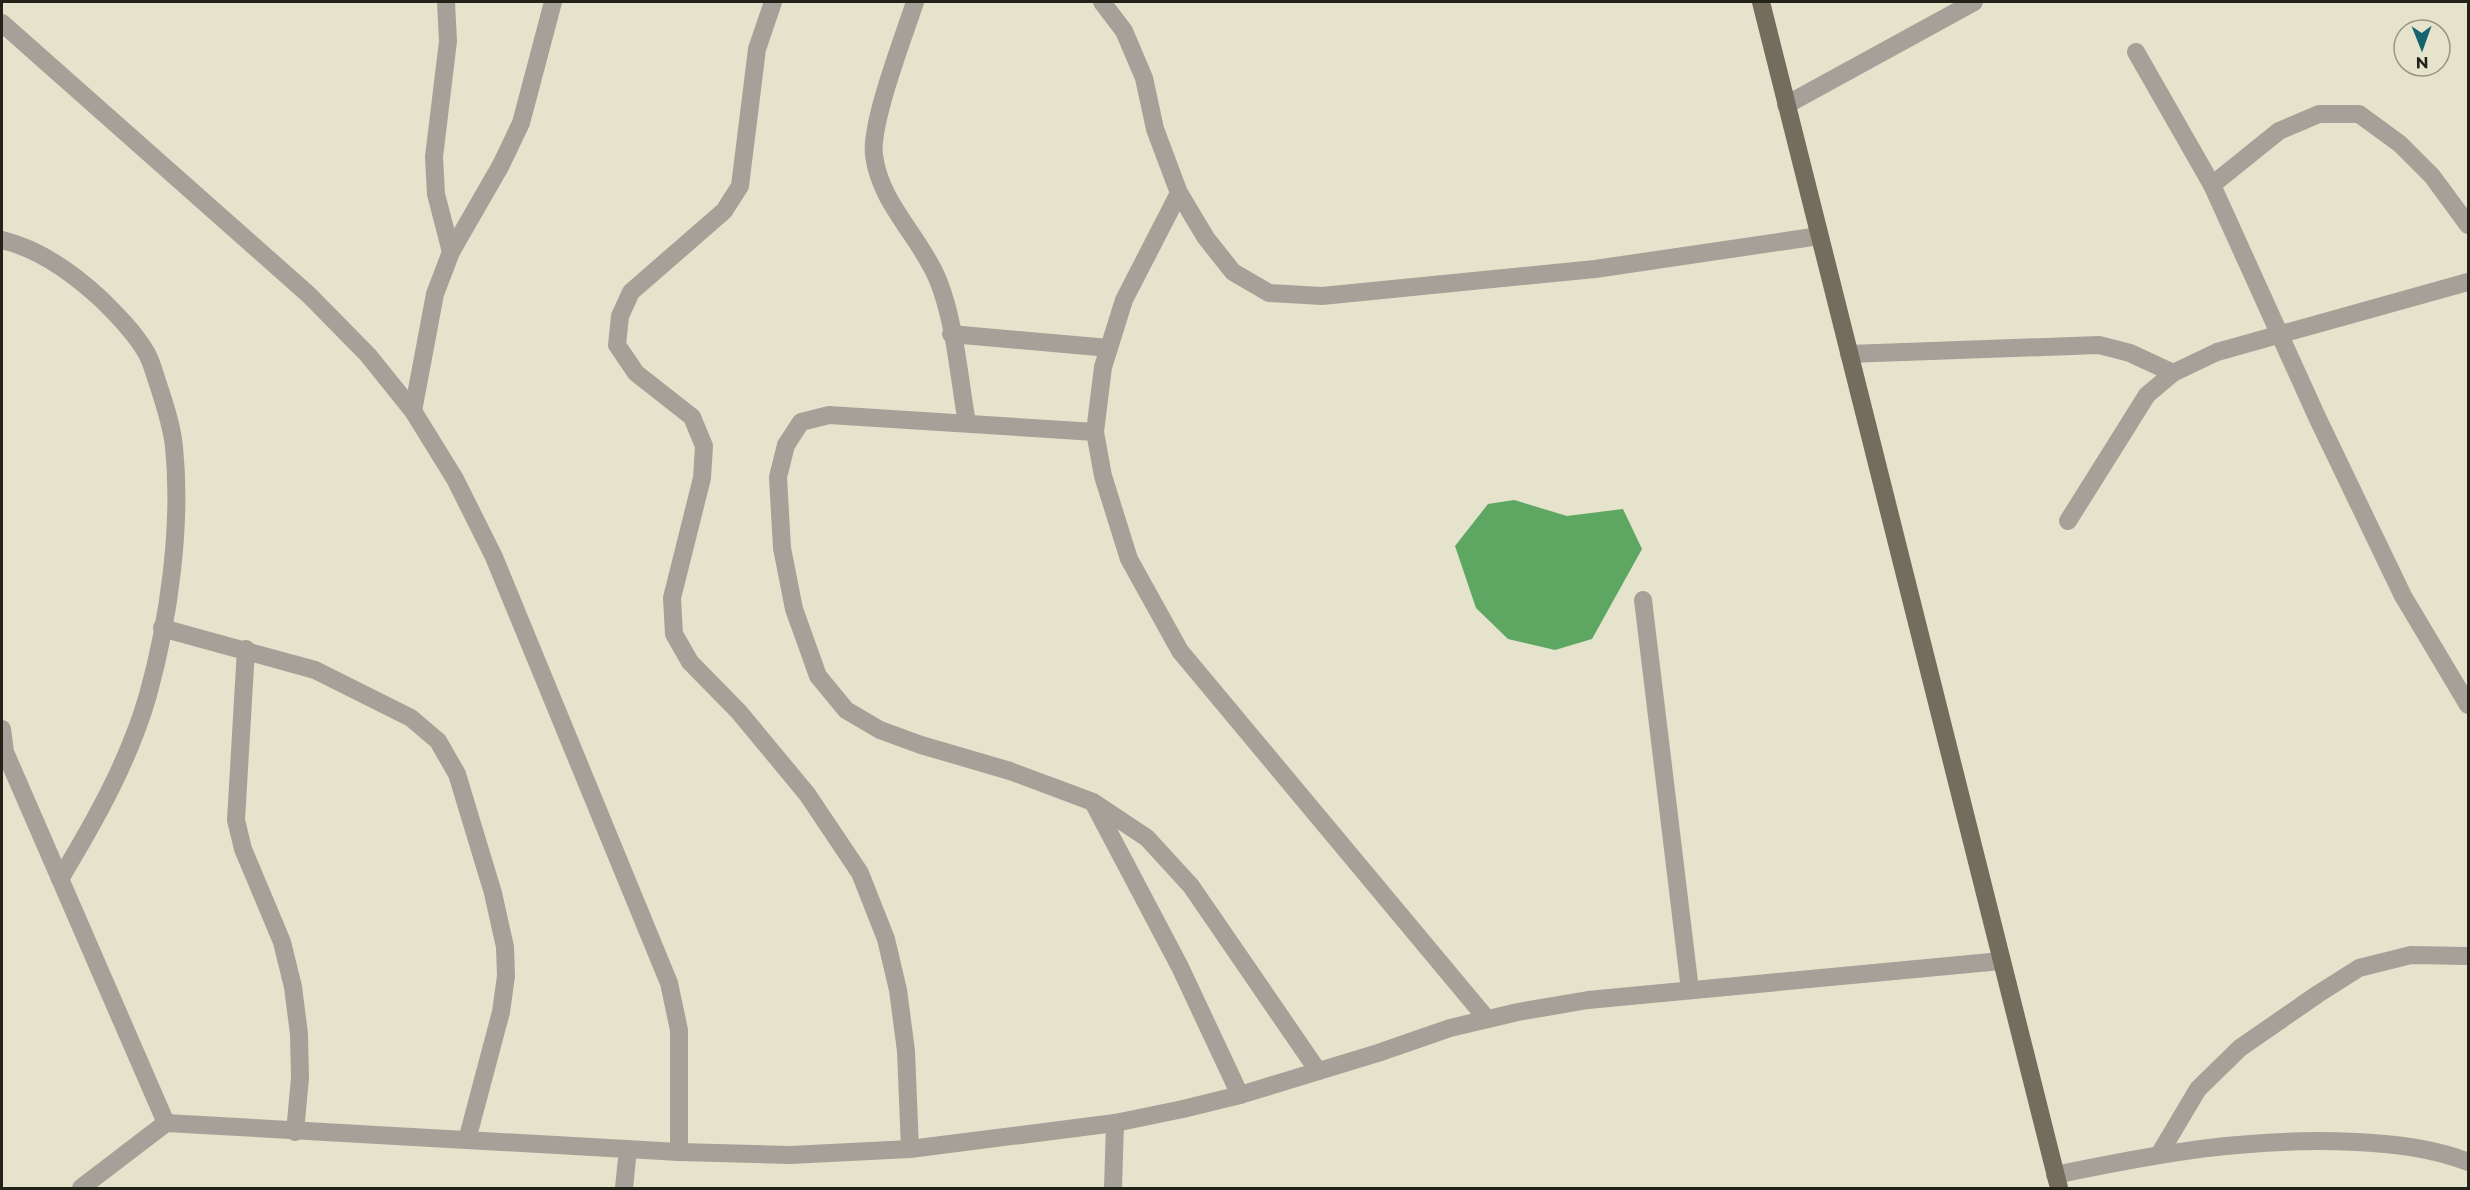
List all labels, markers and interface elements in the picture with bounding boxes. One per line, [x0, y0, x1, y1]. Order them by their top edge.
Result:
north arrow [2392, 18, 2452, 78]
text: N [2416, 53, 2429, 72]

